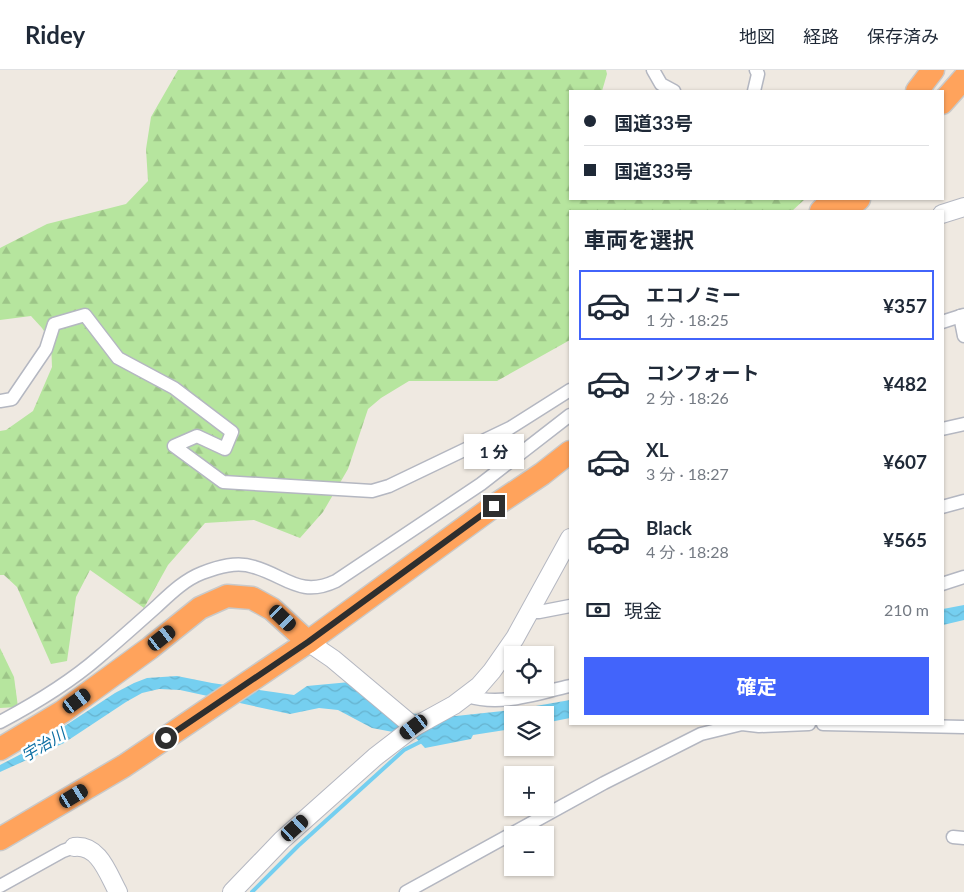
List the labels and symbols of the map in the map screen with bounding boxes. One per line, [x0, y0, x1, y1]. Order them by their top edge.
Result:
callout: 1 分 [464, 434, 524, 468]
route end [483, 495, 505, 517]
car [266, 602, 299, 634]
car [145, 623, 178, 653]
car [60, 686, 93, 716]
car [397, 712, 430, 742]
water label: 宇治川 [18, 722, 70, 765]
route start [155, 727, 177, 749]
car [57, 782, 90, 810]
car [278, 812, 311, 844]

